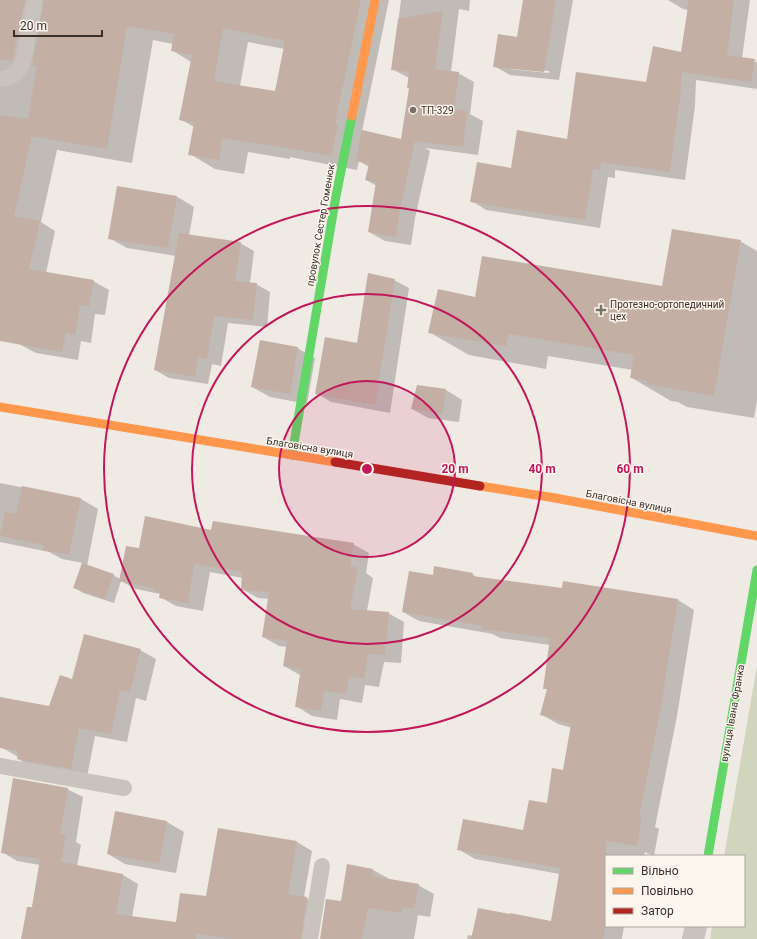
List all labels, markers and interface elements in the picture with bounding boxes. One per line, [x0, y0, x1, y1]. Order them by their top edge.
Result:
scale bar [14, 12, 102, 38]
text: 20 m [20, 19, 47, 33]
marker: ТП-329 [408, 105, 418, 115]
place label: ТП-329 [421, 105, 454, 116]
street label: провулок Сестер Гоменюк [304, 163, 337, 287]
place label: Протезно-ортопедичний цех [610, 299, 724, 322]
marker: Протезно-ортопедичний цех [595, 304, 607, 316]
street label: Благовісна вулиця [266, 435, 354, 460]
centre of rings [360, 462, 374, 476]
text: 20 m [441, 462, 469, 476]
text: 40 m [528, 462, 556, 476]
text: 60 m [616, 462, 644, 476]
street label: Благовісна вулиця [585, 488, 673, 515]
street label: вулиця Івана Франка [718, 663, 746, 763]
legend [605, 855, 745, 927]
text: Вільно [641, 864, 679, 878]
text: Повільно [641, 884, 694, 898]
text: Затор [641, 904, 674, 918]

